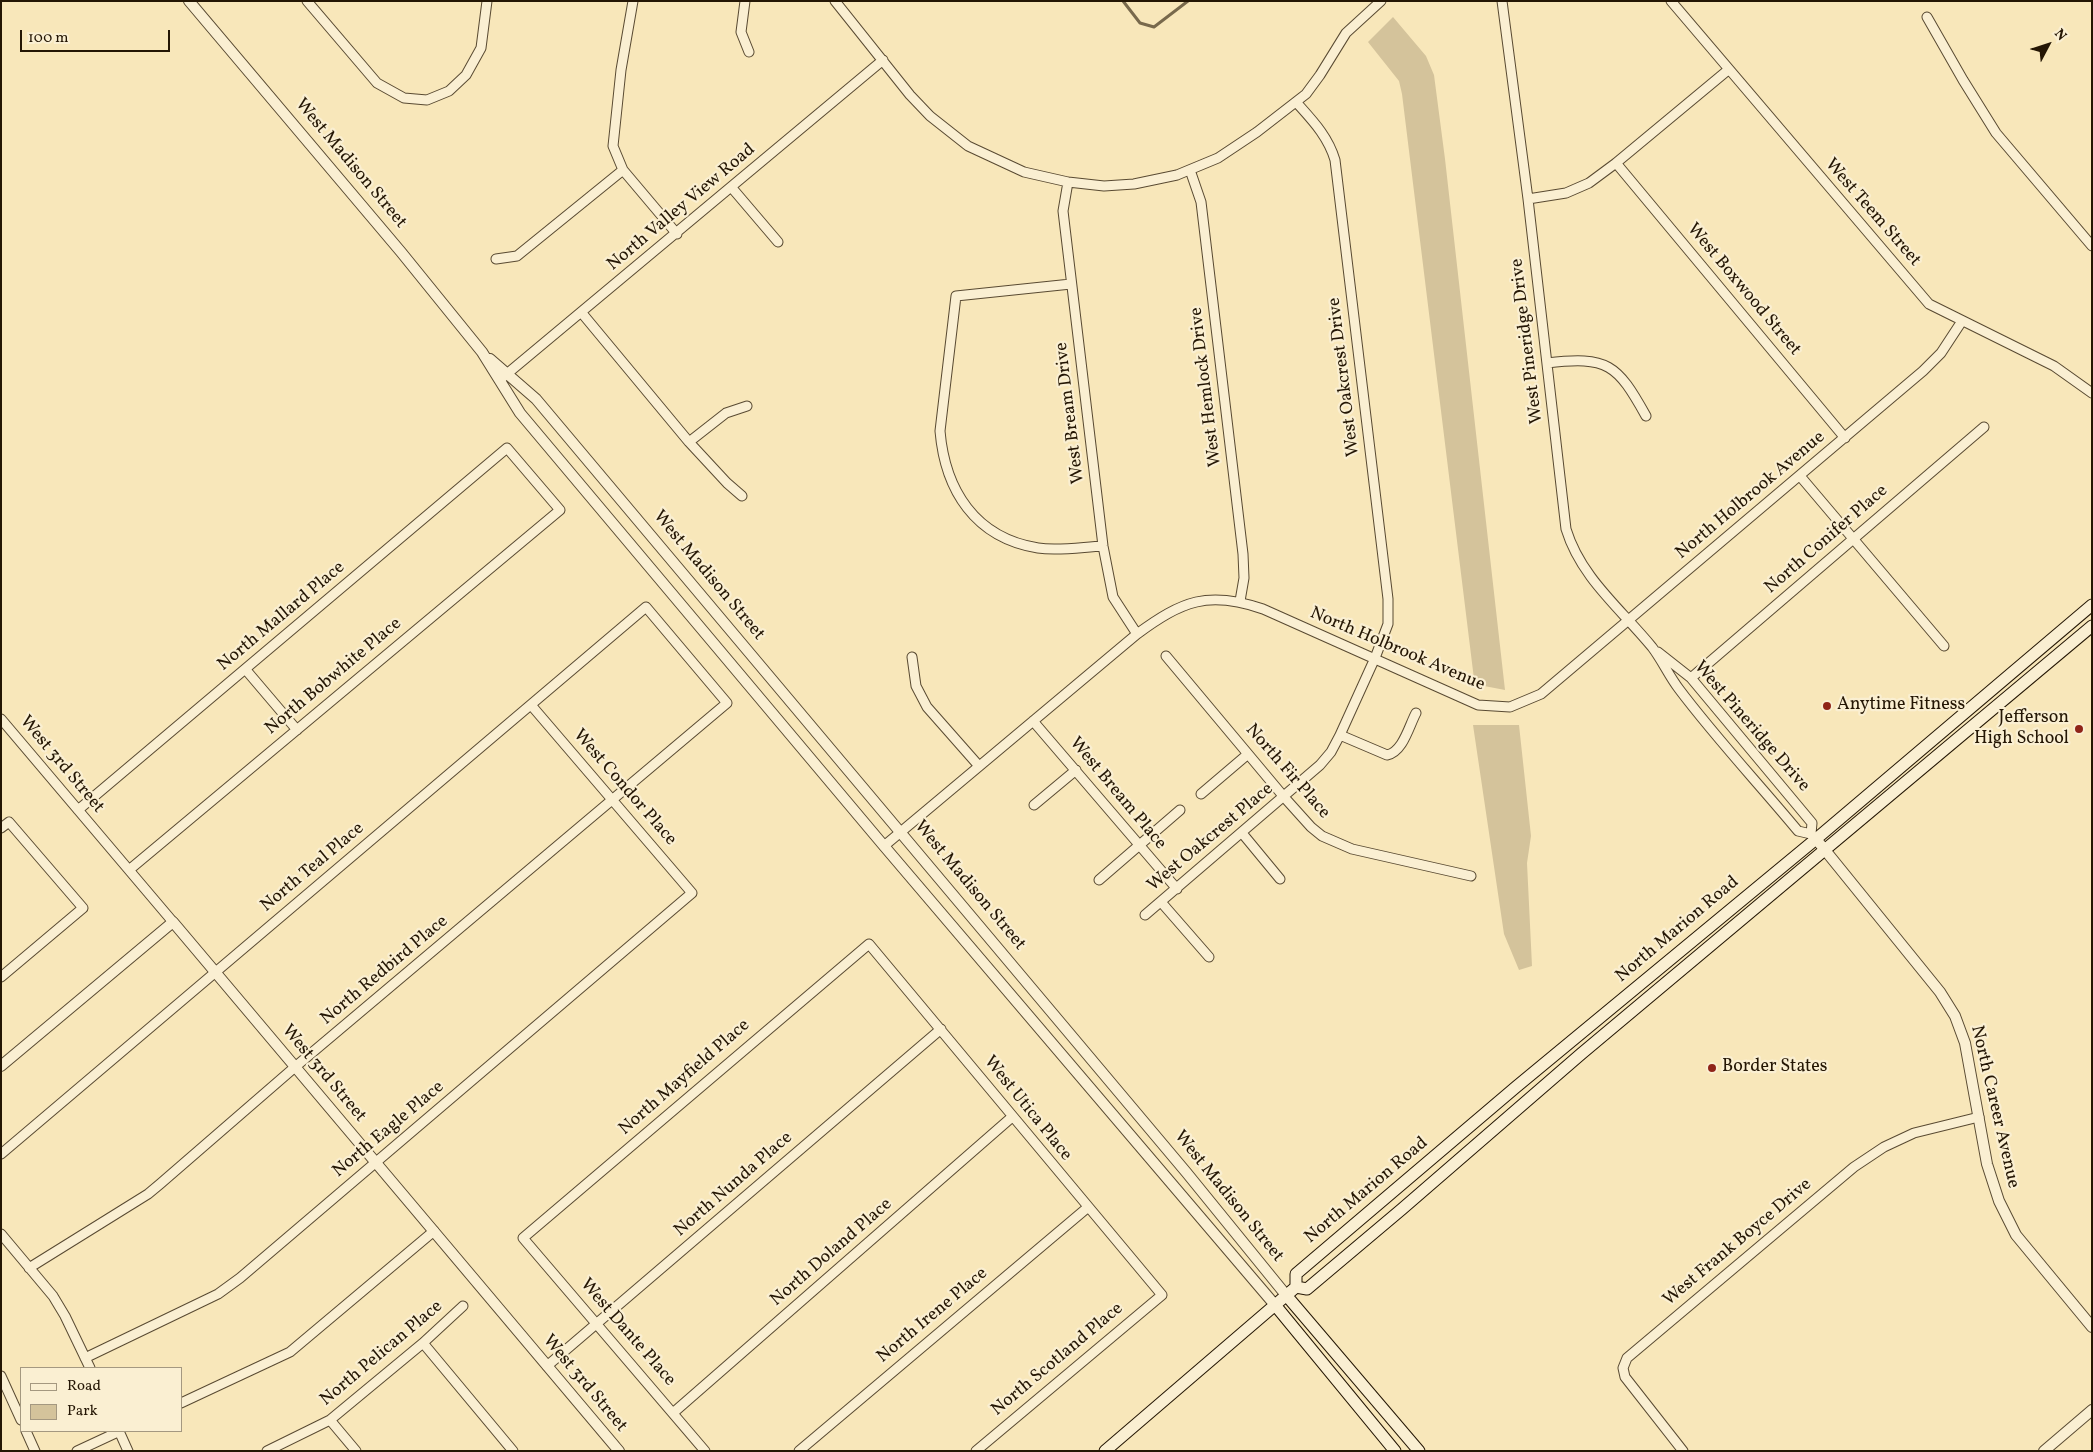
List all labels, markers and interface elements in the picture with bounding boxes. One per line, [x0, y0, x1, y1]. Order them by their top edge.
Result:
scale bar [22, 20, 172, 52]
north arrow [2023, 20, 2073, 70]
text: N [2049, 25, 2070, 45]
text: 100 m [28, 28, 68, 49]
street label: West Madison Street [289, 95, 411, 233]
street label: North Valley View Road [604, 140, 760, 276]
street label: West Teem Street [1819, 155, 1925, 271]
street label: West Boxwood Street [1681, 219, 1805, 361]
street label: West Pineridge Drive [1507, 257, 1549, 425]
street label: West Oakcrest Drive [1325, 296, 1365, 458]
street label: West Hemlock Drive [1186, 306, 1228, 468]
street label: West Bream Drive [1052, 341, 1090, 485]
street label: North Holbrook Avenue [1672, 427, 1830, 565]
street label: North Conifer Place [1761, 481, 1893, 599]
street label: West Madison Street [647, 507, 769, 645]
street label: North Mallard Place [214, 558, 350, 676]
street label: North Holbrook Avenue [1306, 603, 1488, 697]
street label: North Bobwhite Place [262, 614, 406, 740]
street label: West Pineridge Drive [1688, 657, 1814, 797]
place label: Anytime Fitness [1837, 695, 1965, 717]
marker: Anytime Fitness [1821, 700, 1833, 712]
place label: Jefferson High School [1974, 708, 2069, 751]
street label: West 3rd Street [14, 712, 108, 818]
street label: North Fir Place [1240, 720, 1334, 824]
marker: Jefferson High School [2073, 723, 2085, 735]
street label: West Condor Place [568, 725, 680, 851]
street label: West Bream Place [1064, 733, 1170, 855]
street label: West Oakcrest Place [1144, 779, 1278, 897]
street label: West Madison Street [908, 817, 1030, 955]
street label: North Teal Place [257, 819, 369, 917]
street label: North Marion Road [1612, 872, 1744, 988]
street label: North Redbird Place [317, 911, 453, 1031]
street label: North Mayfield Place [615, 1015, 755, 1141]
street label: West 3rd Street [276, 1021, 370, 1127]
street label: North Career Avenue [1965, 1023, 2023, 1191]
street label: West Utica Place [978, 1052, 1076, 1166]
place label: Border States [1722, 1057, 1827, 1079]
marker: Border States [1706, 1062, 1718, 1074]
street label: North Eagle Place [329, 1077, 449, 1183]
street label: West Madison Street [1168, 1127, 1288, 1267]
street label: North Nunda Place [671, 1128, 797, 1242]
street label: North Marion Road [1301, 1133, 1433, 1249]
street label: West Frank Boyce Drive [1659, 1175, 1817, 1311]
street label: North Doland Place [767, 1194, 897, 1312]
street label: North Irene Place [873, 1263, 993, 1369]
street label: West Dante Place [574, 1275, 680, 1391]
street label: North Pelican Place [316, 1296, 448, 1412]
street label: North Scotland Place [988, 1299, 1128, 1421]
street label: West 3rd Street [537, 1331, 631, 1437]
legend [20, 1367, 182, 1432]
text: Road [67, 1376, 101, 1397]
text: Park [67, 1401, 98, 1422]

